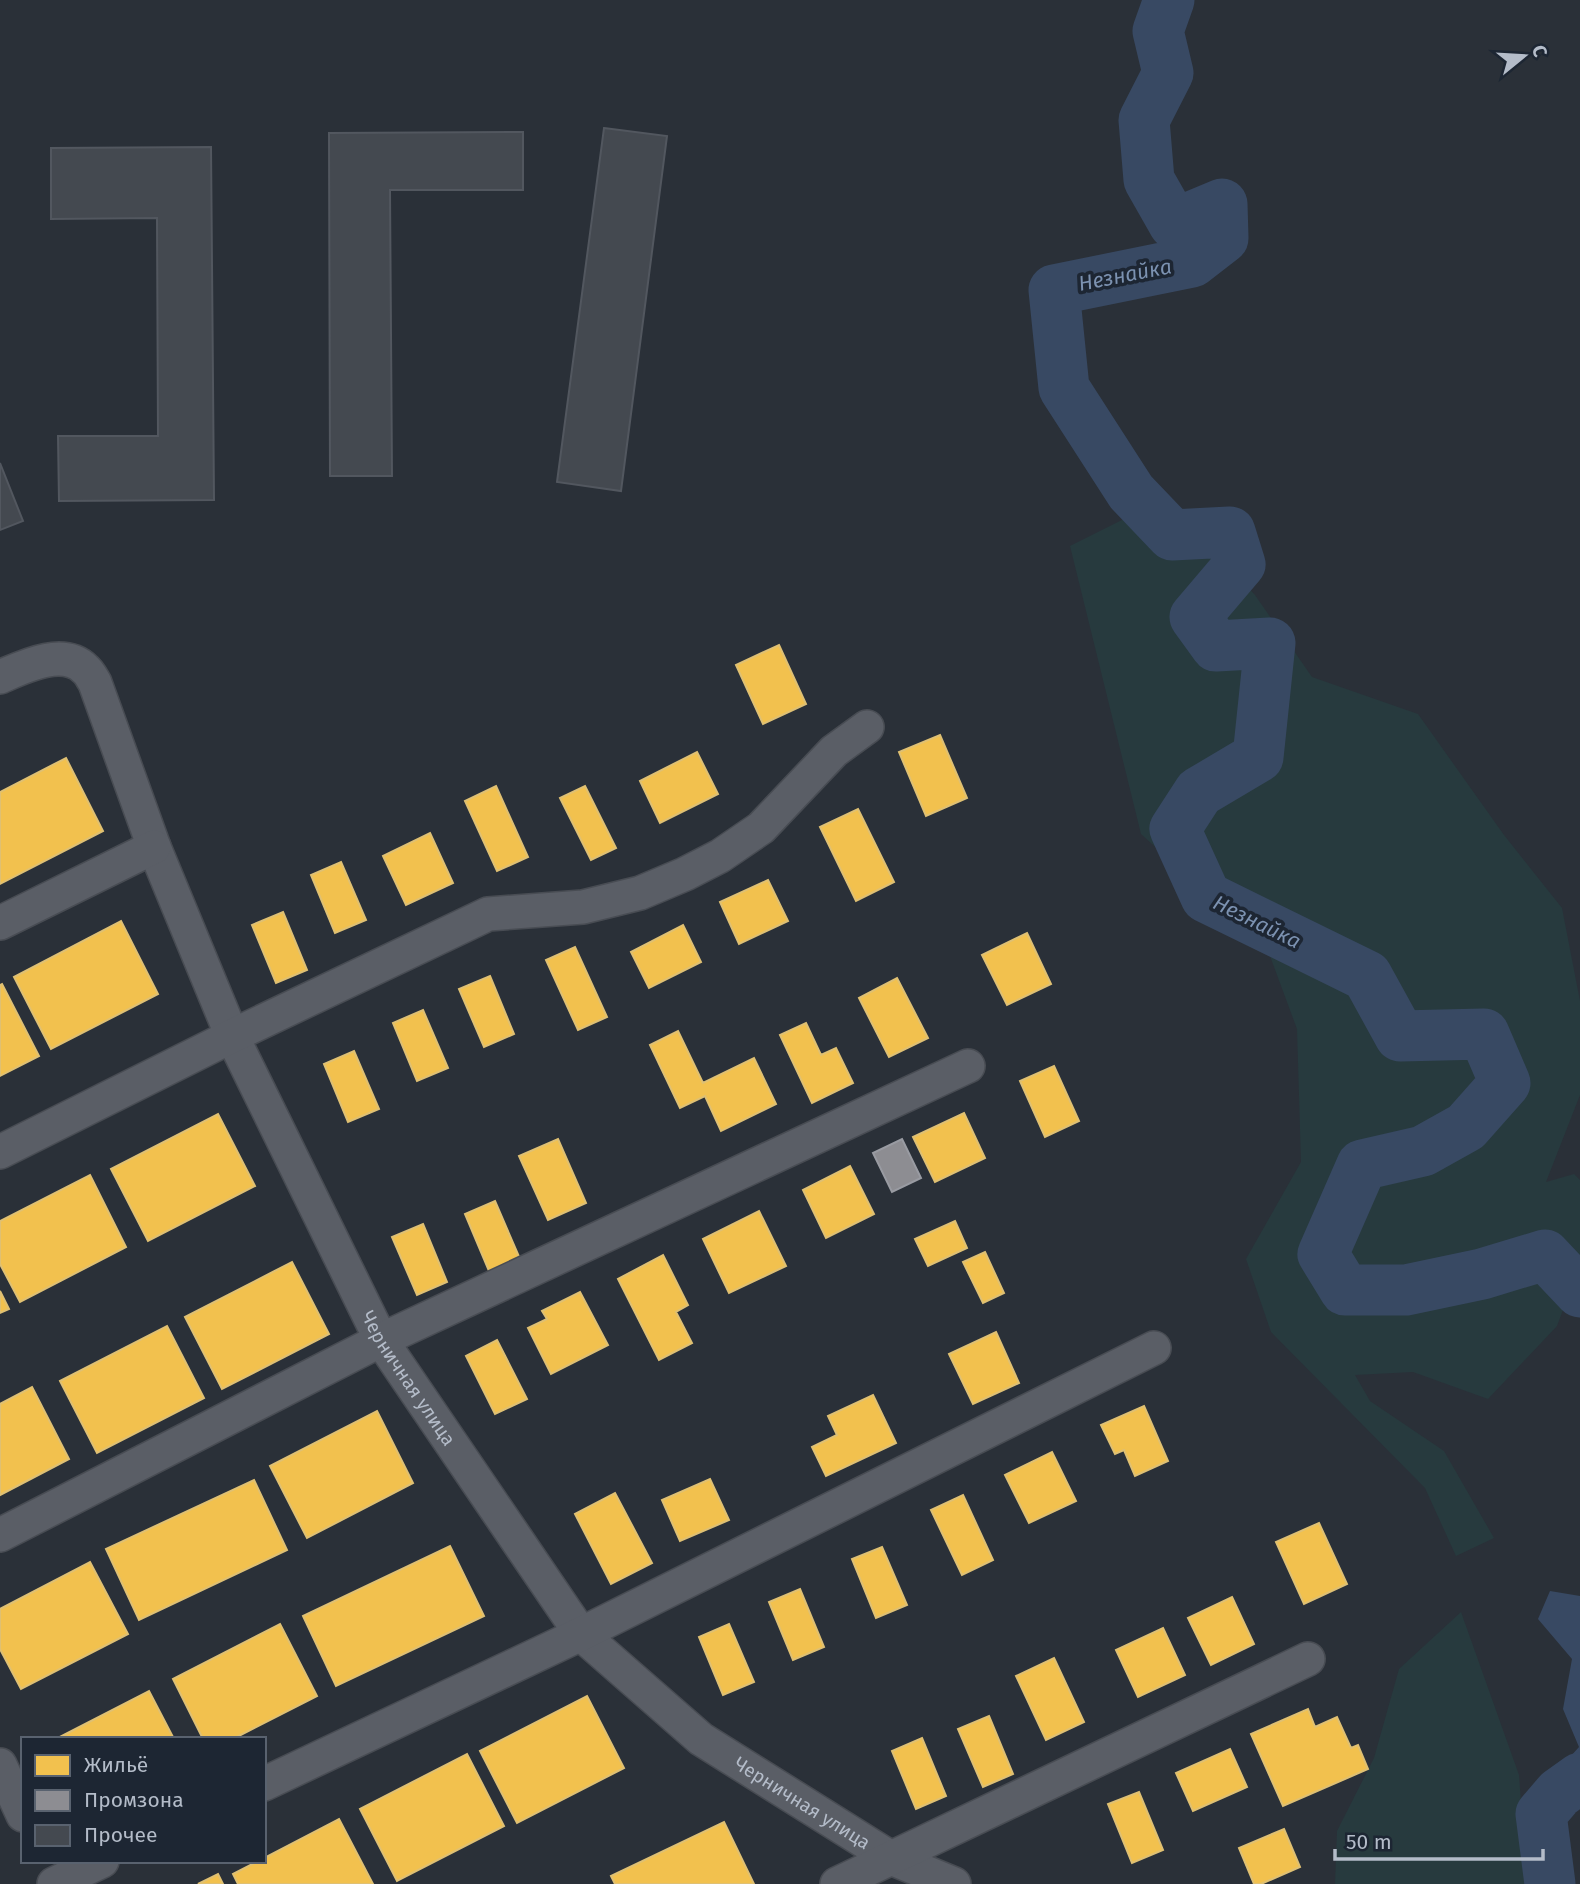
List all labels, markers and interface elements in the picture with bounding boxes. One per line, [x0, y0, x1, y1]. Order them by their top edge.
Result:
north arrow [1489, 21, 1559, 91]
text: С [1527, 42, 1552, 60]
water label: Незнайка [1076, 253, 1174, 297]
water label: Незнайка [1209, 890, 1305, 954]
street label: Черничная улица [357, 1307, 461, 1450]
legend [21, 1737, 266, 1863]
street label: Черничная улица [730, 1751, 875, 1854]
text: Жильё [84, 1752, 148, 1778]
text: Промзона [84, 1787, 184, 1813]
scale bar [1335, 1818, 1543, 1862]
text: Прочее [84, 1822, 157, 1848]
text: 50 m [1346, 1829, 1392, 1855]

